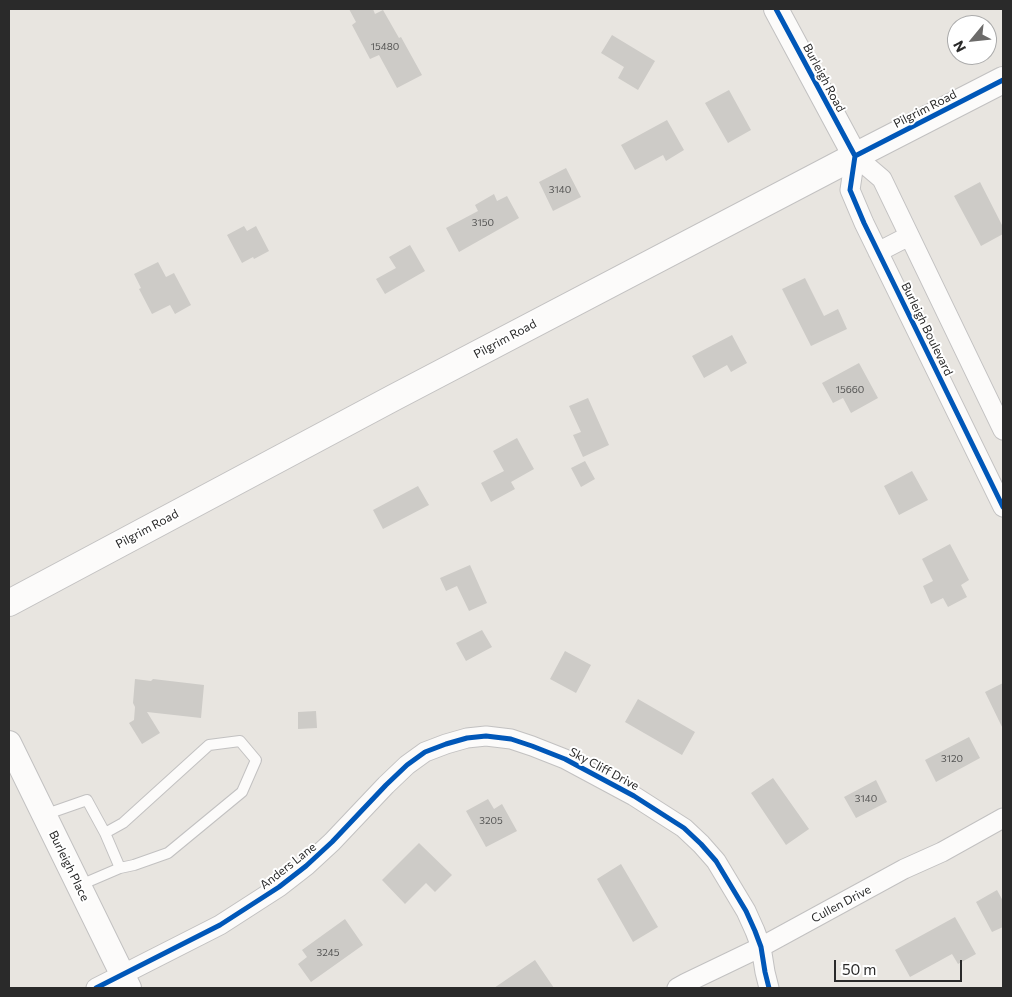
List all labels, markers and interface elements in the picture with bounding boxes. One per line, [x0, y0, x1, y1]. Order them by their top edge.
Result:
north arrow [947, 15, 997, 65]
text: N [949, 38, 969, 55]
house number: 15480 [371, 41, 399, 53]
street label: Burleigh Road [800, 41, 848, 115]
street label: Pilgrim Road [891, 87, 959, 131]
house number: 3140 [549, 184, 571, 196]
house number: 3150 [472, 217, 494, 229]
street label: Burleigh Boulevard [898, 280, 956, 378]
street label: Pilgrim Road [471, 316, 539, 362]
house number: 15660 [836, 384, 864, 396]
street label: Pilgrim Road [113, 506, 181, 552]
street label: Sky Cliff Drive [567, 745, 641, 793]
house number: 3120 [941, 753, 963, 765]
house number: 3140 [855, 793, 877, 805]
house number: 3205 [479, 815, 503, 827]
street label: Burleigh Place [46, 828, 92, 904]
street label: Anders Lane [257, 840, 319, 892]
street label: Cullen Drive [809, 882, 873, 926]
house number: 3245 [317, 947, 339, 959]
scale bar [837, 950, 964, 982]
text: 50 m [842, 960, 876, 978]

